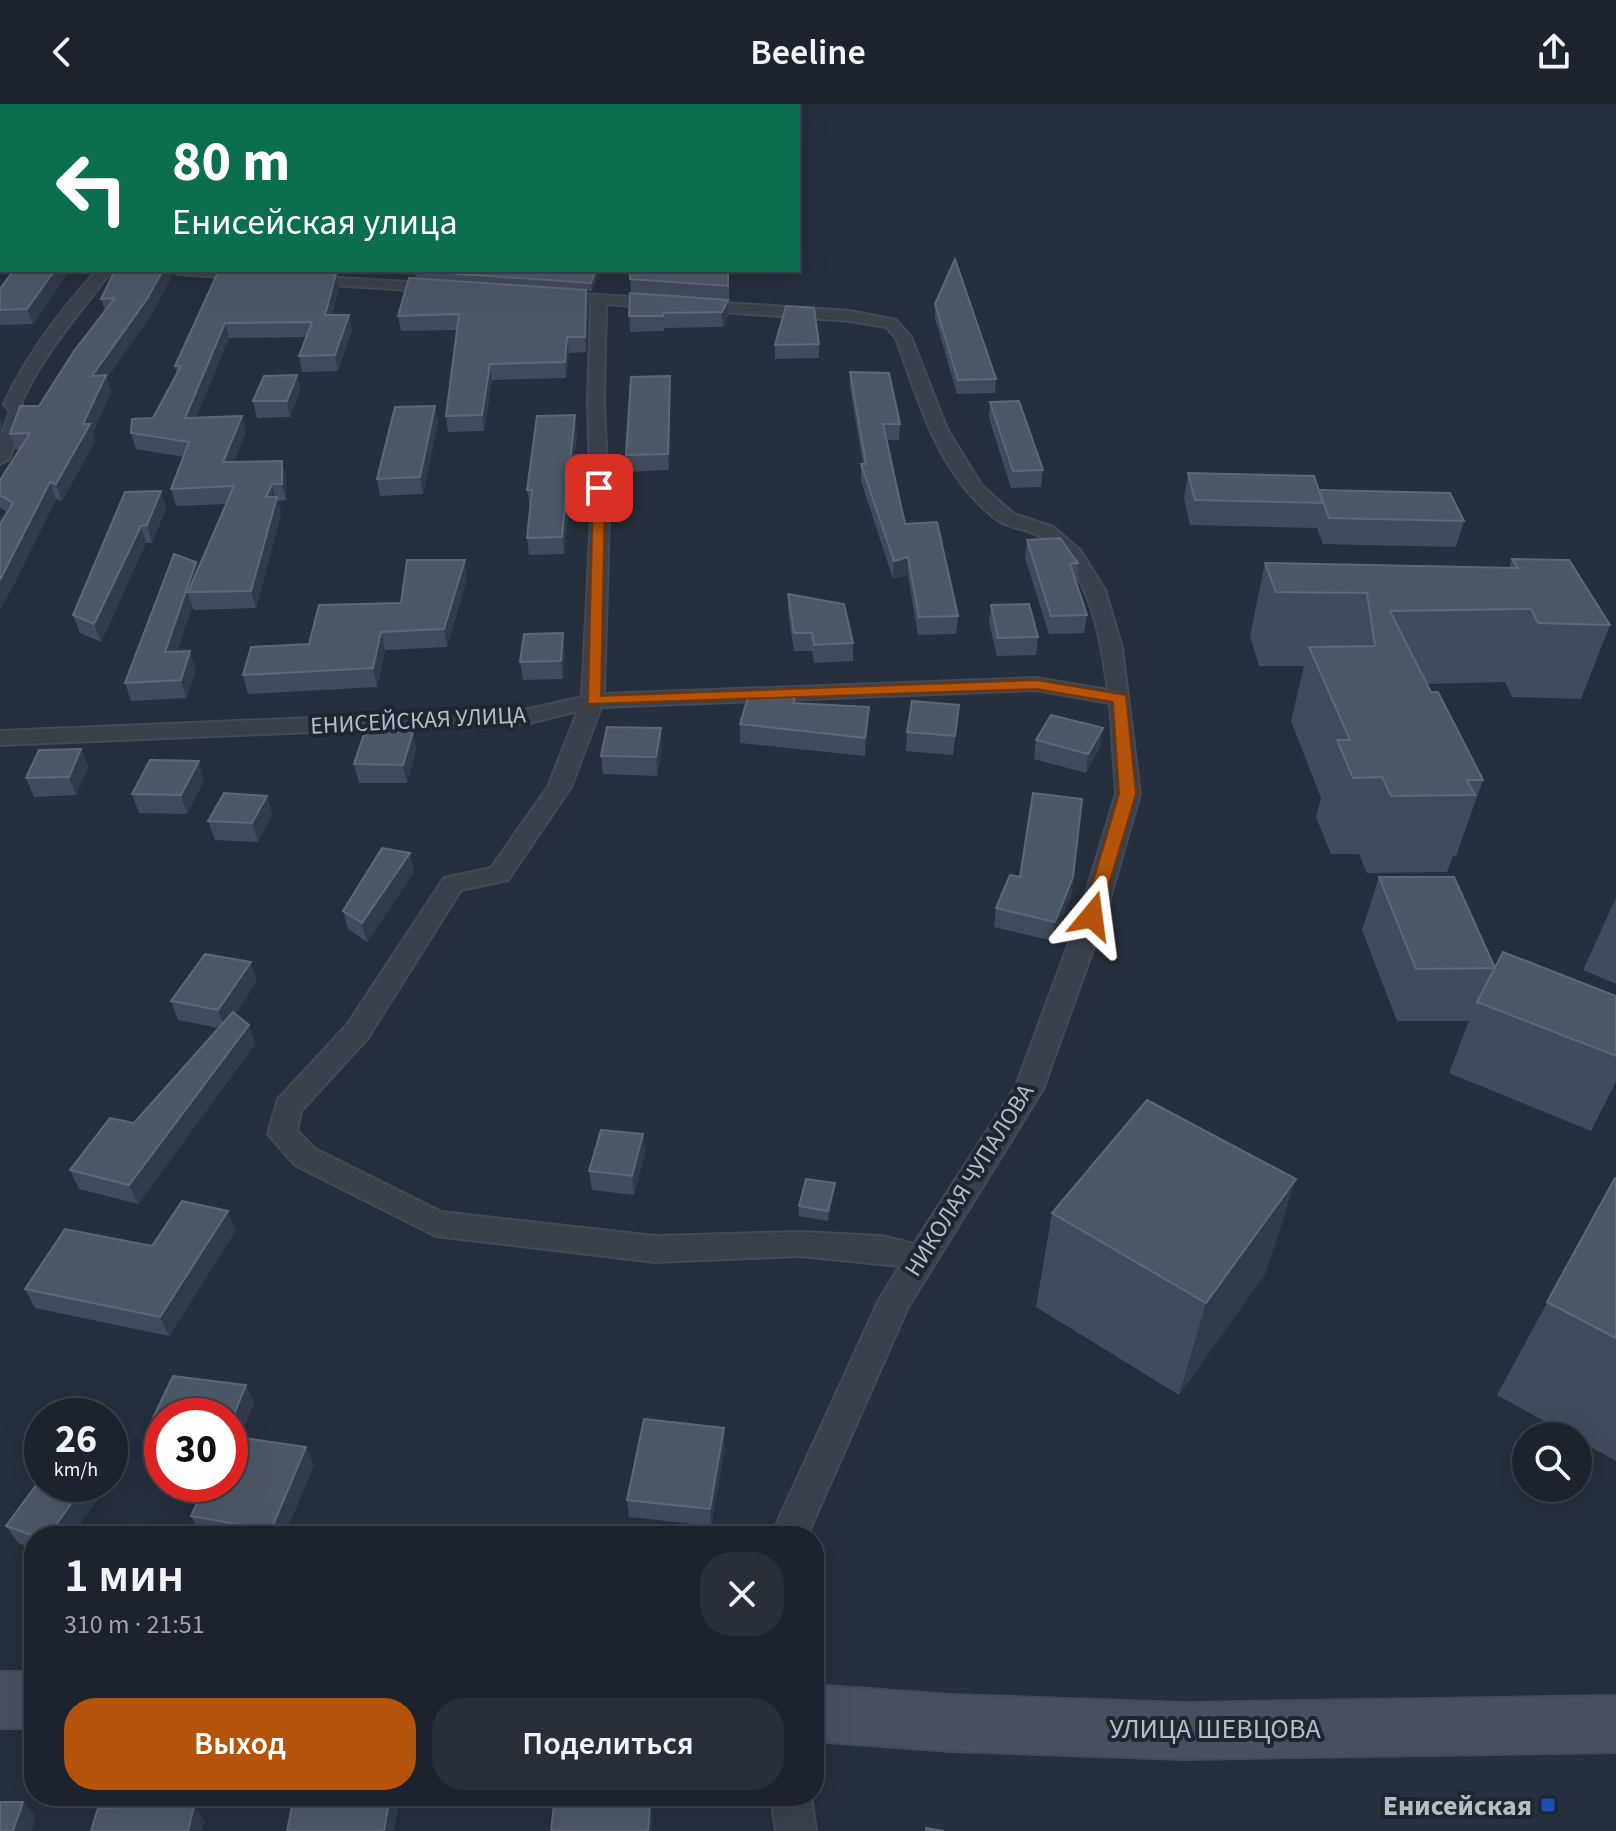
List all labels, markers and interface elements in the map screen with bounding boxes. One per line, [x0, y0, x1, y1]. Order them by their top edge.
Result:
text: Beeline [750, 27, 866, 78]
icon: back [40, 30, 84, 74]
icon: share [1532, 30, 1576, 74]
text: 80 m [172, 123, 290, 202]
icon: left [40, 136, 144, 240]
text: Енисейская улица [172, 197, 458, 248]
pin [565, 454, 633, 522]
icon: arrive [577, 466, 621, 510]
street label: ЕНИСЕЙСКАЯ УЛИЦА [309, 697, 527, 744]
position arrow [1050, 874, 1134, 958]
street label: НИКОЛАЯ ЧУПАЛОВА [896, 1077, 1043, 1283]
speed limit sign: 30 [144, 1398, 248, 1502]
text: 26 [55, 1411, 97, 1468]
map controls [1512, 1422, 1592, 1502]
button: search [1512, 1422, 1592, 1502]
text: km/h [54, 1456, 98, 1484]
text: 1 мин [64, 1542, 184, 1610]
button: close [700, 1552, 784, 1636]
text: 310 m · 21:51 [64, 1606, 205, 1643]
button: Выход [64, 1698, 416, 1790]
button: Поделиться [432, 1698, 784, 1790]
street label: УЛИЦА ШЕВЦОВА [1109, 1709, 1321, 1749]
place label: Енисейская [1383, 1786, 1532, 1826]
marker: Енисейская [1539, 1796, 1557, 1814]

